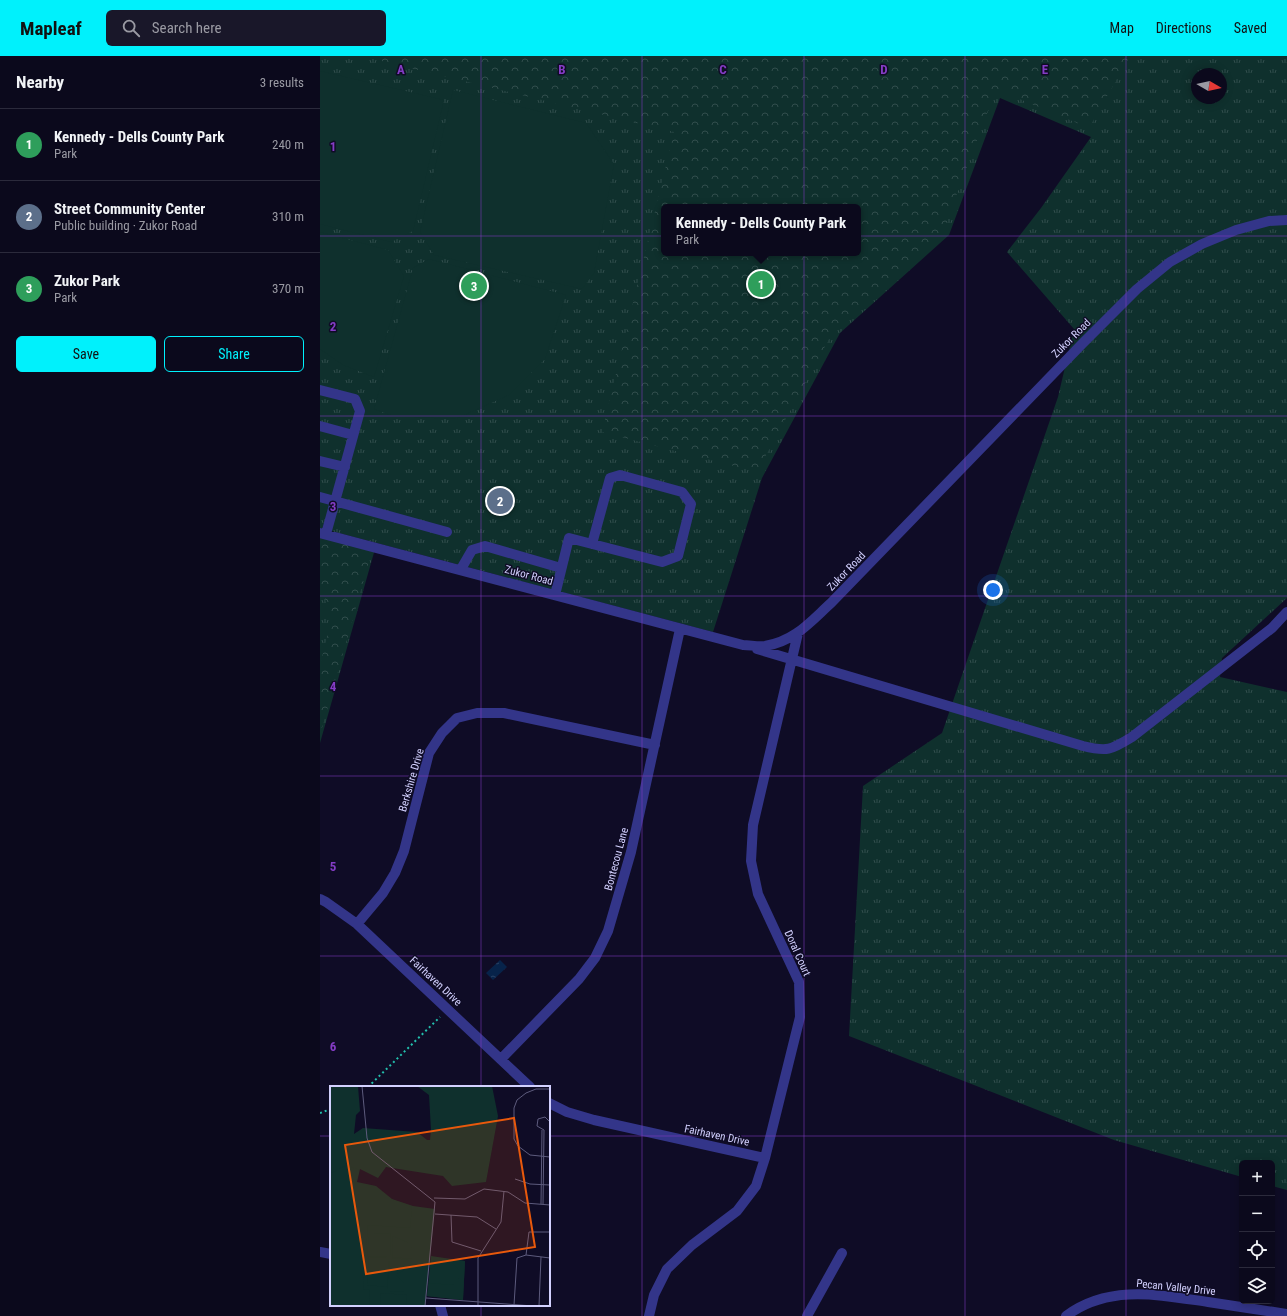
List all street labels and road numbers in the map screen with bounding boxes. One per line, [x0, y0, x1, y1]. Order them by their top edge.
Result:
street label: Zukor Road [1049, 316, 1093, 360]
street label: Zukor Road [825, 549, 868, 594]
street label: Zukor Road [503, 563, 554, 588]
street label: Berkshire Drive [396, 747, 427, 813]
street label: Bontecou Lane [602, 826, 631, 892]
street label: Doral Court [782, 928, 813, 978]
street label: Fairhaven Drive [407, 954, 464, 1009]
street label: Fairhaven Drive [683, 1122, 751, 1149]
street label: Pecan Valley Drive [1136, 1277, 1216, 1298]

